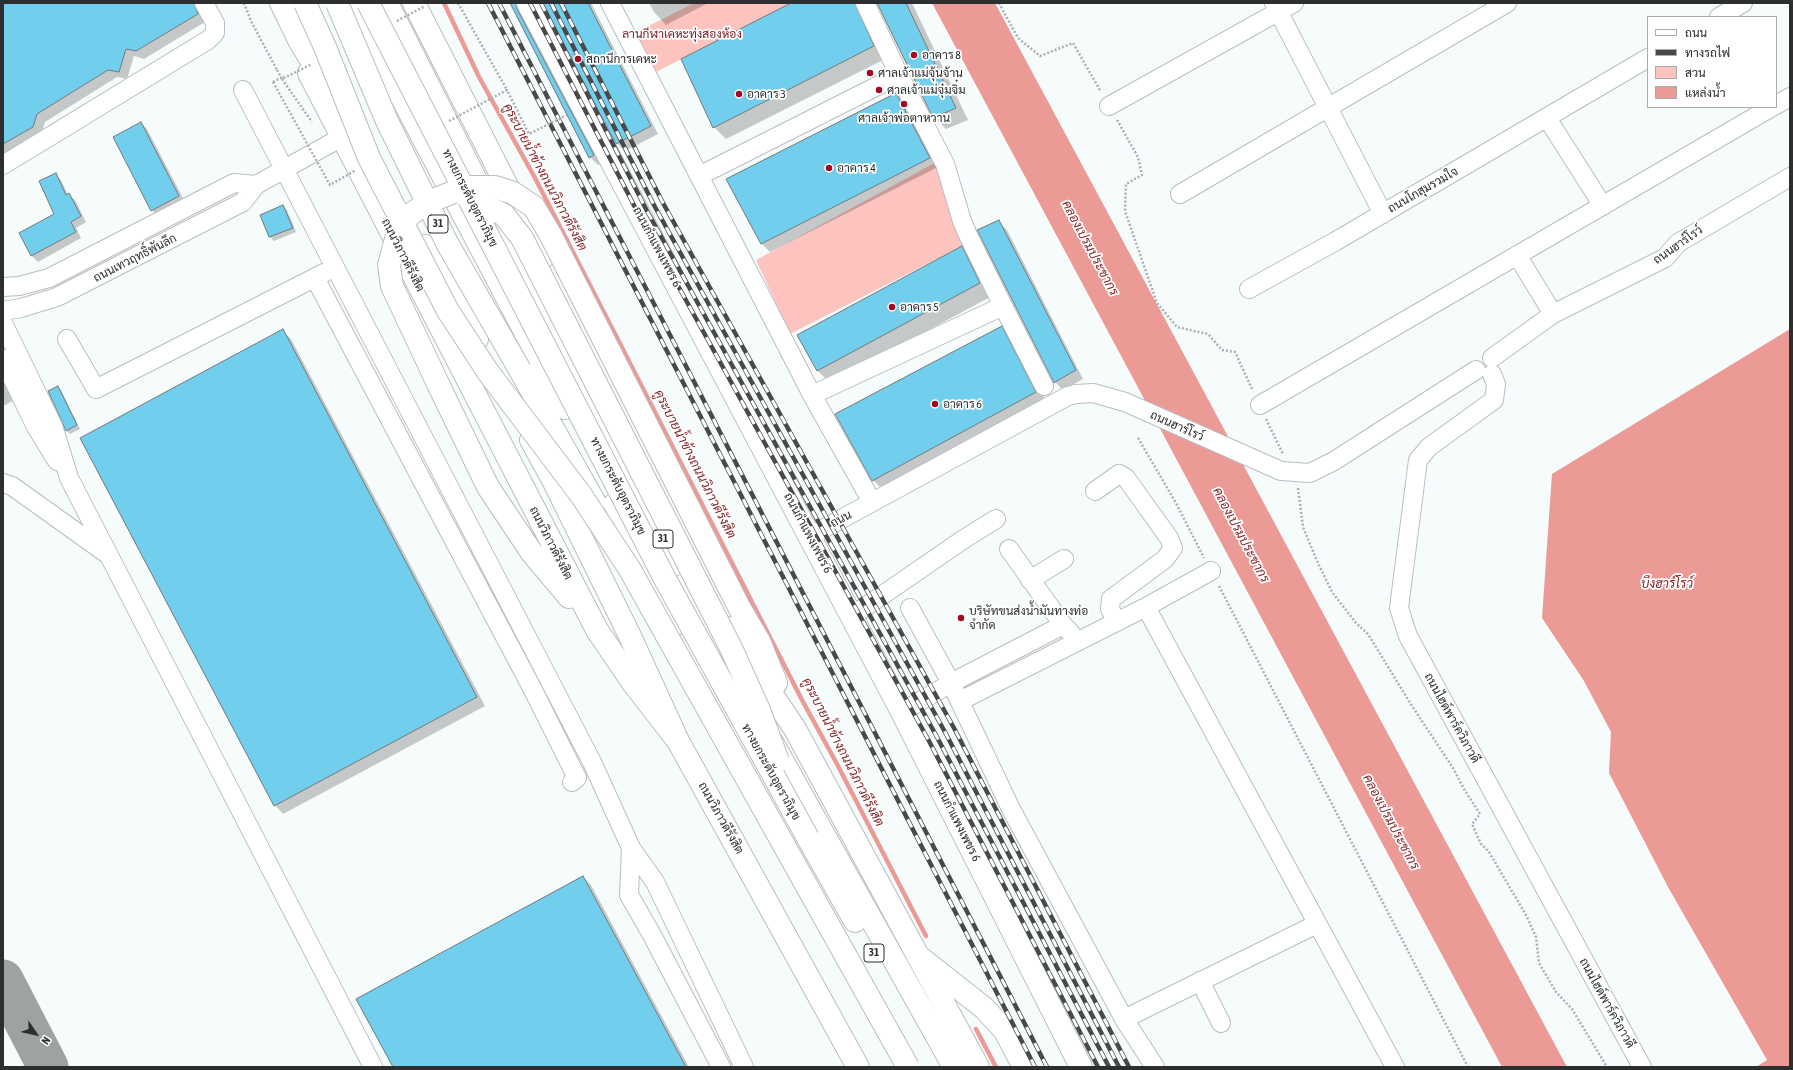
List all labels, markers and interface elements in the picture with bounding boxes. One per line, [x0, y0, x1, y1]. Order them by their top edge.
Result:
legend [1647, 16, 1777, 108]
text: ถนน [1685, 26, 1707, 40]
park label: ลานกีฬาเคหะทุ่งสองห้อง [622, 27, 742, 41]
text: ทางรถไฟ [1685, 46, 1730, 60]
place label: อาคาร 8 [922, 48, 961, 62]
marker: อาคาร 8 [909, 50, 919, 60]
place label: สถานีการเคหะ [586, 52, 657, 66]
marker: สถานีการเคหะ [573, 54, 583, 64]
place label: ศาลเจ้าแม่จุ้นจ้าน [878, 66, 963, 80]
text: สวน [1685, 66, 1706, 80]
marker: ศาลเจ้าแม่จุ้นจ้าน [865, 68, 875, 78]
place label: ศาลเจ้าแม่จุ๋มจิ๋ม [887, 83, 966, 97]
marker: ศาลเจ้าแม่จุ๋มจิ๋ม [874, 85, 884, 95]
text: แหล่งน้ำ [1685, 86, 1725, 100]
place label: อาคาร 3 [747, 87, 786, 101]
marker: อาคาร 3 [734, 89, 744, 99]
marker: ศาลเจ้าพ่อตาหวาน [899, 99, 909, 109]
water label: คูระบายน้ำข้างถนนวิภาวดีรังสิต [499, 101, 591, 253]
place label: ศาลเจ้าพ่อตาหวาน [858, 111, 950, 125]
street label: ทางยกระดับอุตราภิมุข [439, 147, 501, 249]
place label: อาคาร 4 [837, 161, 876, 175]
marker: อาคาร 4 [824, 163, 834, 173]
street label: ถนนโกสุมรวมใจ [1385, 164, 1461, 216]
water label: คลองเปรมประชากร [1058, 198, 1122, 298]
street label: ถนนกำแพงเพชร 6 [630, 204, 684, 290]
road number: 31 [428, 215, 448, 233]
street label: ถนนวิภาวดีรังสิต [378, 216, 428, 294]
street label: ถนนฮาร์โรว์ [1650, 223, 1706, 267]
street label: ถนนเทวฤทธิ์พันลึก [91, 231, 179, 285]
place label: อาคาร 5 [900, 300, 939, 314]
marker: อาคาร 5 [887, 302, 897, 312]
water label: คูระบายน้ำข้างถนนวิภาวดีรังสิต [651, 387, 739, 541]
place label: อาคาร 6 [943, 397, 982, 411]
marker: อาคาร 6 [930, 399, 940, 409]
street label: ถนนฮาร์โรว์ [1148, 408, 1206, 444]
street label: ทางยกระดับอุตราภิมุข [587, 435, 649, 537]
water label: คลองเปรมประชากร [1209, 485, 1273, 585]
street label: ถนนกำแพงเพชร 6 [781, 490, 835, 576]
street label: ถนนวิภาวดีรังสิต [526, 504, 576, 582]
street label: ถนน [828, 507, 854, 531]
road number: 31 [653, 530, 673, 548]
water label: บึงฮาร์โรว์ [1641, 576, 1693, 592]
place label: บริษัทขนส่งน้ำมันทางท่อ จำกัด [969, 604, 1088, 632]
marker: บริษัทขนส่งน้ำมันทางท่อ จำกัด [956, 613, 966, 623]
street label: ถนนไฮด์พาร์ควิภาวดี [1421, 670, 1483, 766]
water label: คูระบายน้ำข้างถนนวิภาวดีรังสิต [799, 675, 887, 829]
street label: ทางยกระดับอุตราภิมุข [739, 721, 803, 823]
water label: คลองเปรมประชากร [1359, 772, 1423, 872]
street label: ถนนกำแพงเพชร 6 [930, 778, 984, 864]
street label: ถนนวิภาวดีรังสิต [695, 779, 747, 857]
road number: 31 [864, 944, 884, 962]
street label: ถนนไฮด์พาร์ควิภาวดี [1576, 955, 1638, 1051]
north arrow [16, 1014, 56, 1054]
text: N [39, 1035, 53, 1047]

